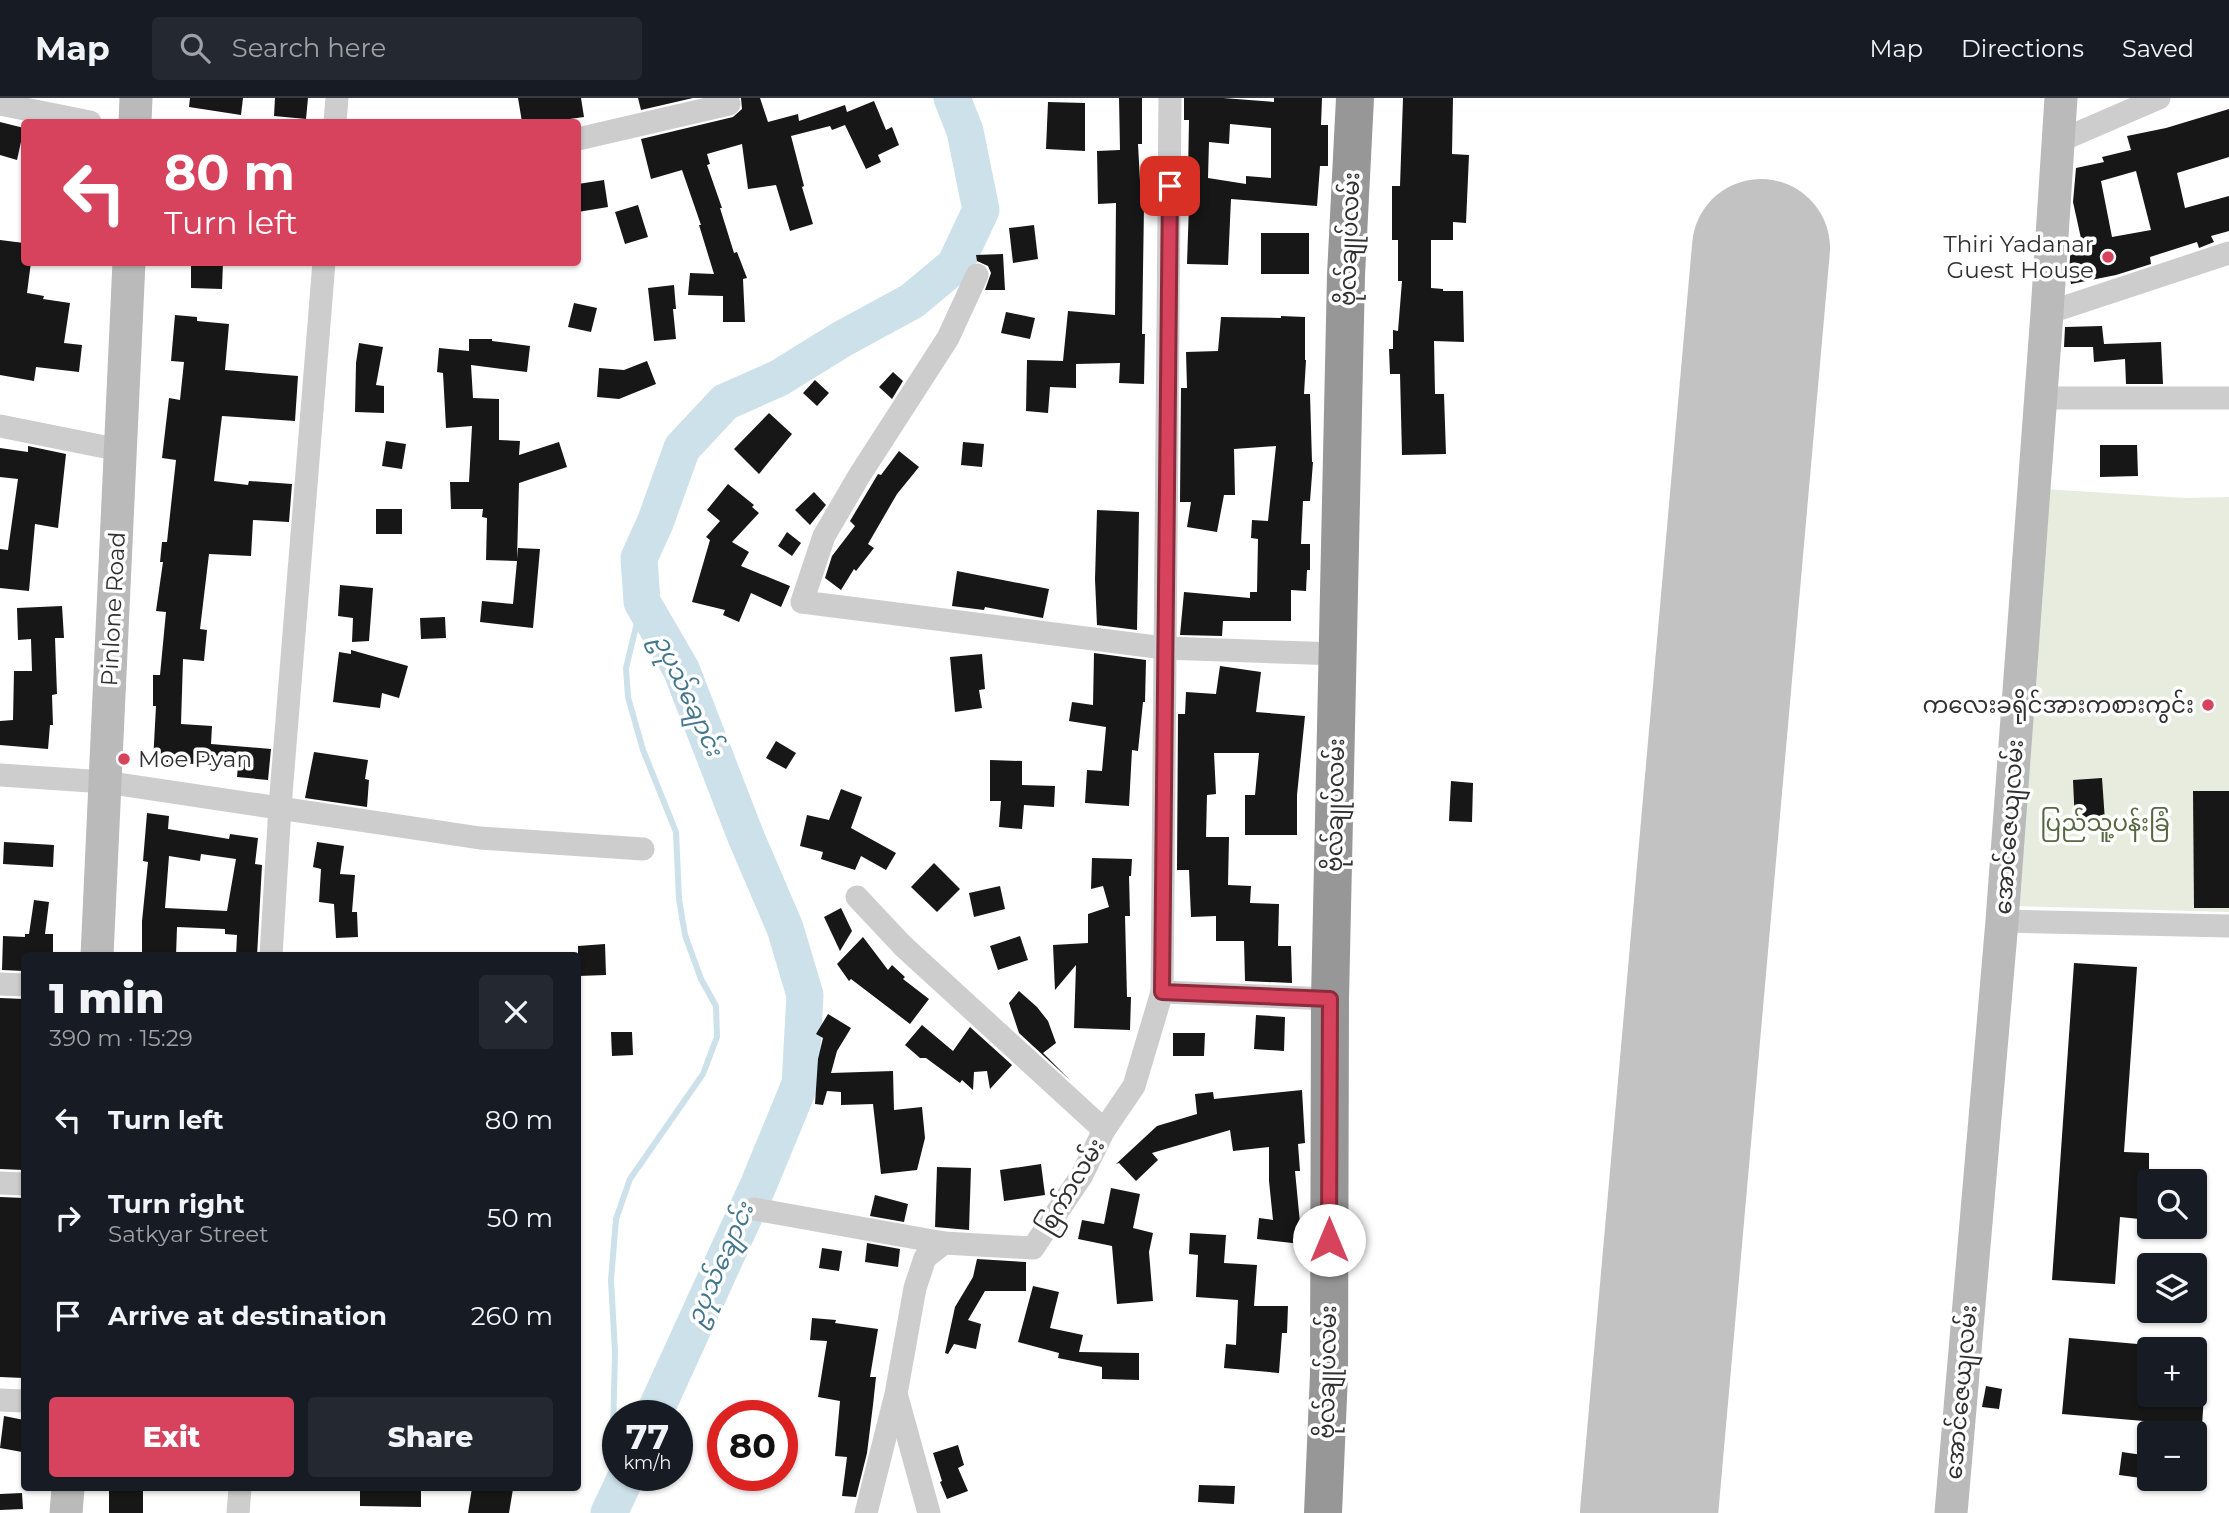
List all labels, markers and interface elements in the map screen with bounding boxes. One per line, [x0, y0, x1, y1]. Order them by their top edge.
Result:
search box [152, 17, 642, 80]
text: Map [35, 28, 110, 68]
icon: search [176, 29, 214, 67]
text: Search here [232, 32, 386, 64]
text: Map [1870, 34, 1923, 63]
text: Directions [1961, 34, 2084, 63]
text: Saved [2122, 34, 2194, 63]
text: 80 m [164, 143, 295, 202]
icon: left [49, 147, 140, 238]
pin [1140, 156, 1200, 216]
icon: arrive [1151, 167, 1189, 205]
street label: ဗိုလ်ချုပ်လမ်း [1331, 172, 1370, 307]
text: Turn left [164, 203, 298, 242]
place label: Thiri Yadanar Guest House [1944, 230, 2094, 284]
marker: Thiri Yadanar Guest House [2100, 249, 2116, 265]
street label: Pinlone Road [95, 531, 131, 687]
water label: ဥပုသ်ချောင်း [642, 628, 732, 764]
place label: ကလေးခရိုင်အားကစားကွင်း [1922, 689, 2194, 724]
marker: ကလေးခရိုင်အားကစားကွင်း [2200, 697, 2216, 713]
street label: ဗိုလ်ချုပ်လမ်း [1318, 738, 1355, 872]
street label: အောင်ဇေယျလမ်း [1987, 738, 2034, 916]
place label: Moe Pyan [138, 745, 252, 773]
marker: Moe Pyan [116, 751, 132, 767]
park label: ပြည်သူ့ပန်းခြံ [2040, 807, 2170, 842]
text: 1 min [49, 972, 165, 1024]
button: close [479, 975, 553, 1049]
text: 390 m · 15:29 [49, 1024, 193, 1052]
icon: left [49, 1101, 87, 1139]
text: Turn left [108, 1104, 224, 1136]
text: 80 m [485, 1104, 553, 1136]
street label: စြက်ာလမ်း [1030, 1132, 1115, 1241]
map controls [2137, 1169, 2207, 1491]
button: search [2137, 1169, 2207, 1239]
text: Turn right [108, 1188, 244, 1220]
water label: ဥပုသ်ချောင်း [678, 1196, 766, 1332]
icon: right [49, 1199, 87, 1237]
text: 50 m [487, 1202, 553, 1234]
position arrow [1292, 1203, 1366, 1277]
text: Satkyar Street [108, 1220, 269, 1248]
button: layers [2137, 1253, 2207, 1323]
icon: arrive [49, 1297, 87, 1335]
text: Arrive at destination [108, 1300, 387, 1332]
text: 260 m [471, 1300, 553, 1332]
street label: အောင်ဇေယျလမ်း [1937, 1303, 1988, 1481]
street label: ဗိုလ်ချုပ်လမ်း [1310, 1305, 1347, 1439]
button: + [2137, 1337, 2207, 1407]
button: Exit [49, 1397, 294, 1477]
button: Share [308, 1397, 553, 1477]
speed limit sign: 80 [707, 1400, 798, 1491]
text: 77 [626, 1415, 669, 1458]
button: − [2137, 1421, 2207, 1491]
text: km/h [623, 1452, 672, 1474]

